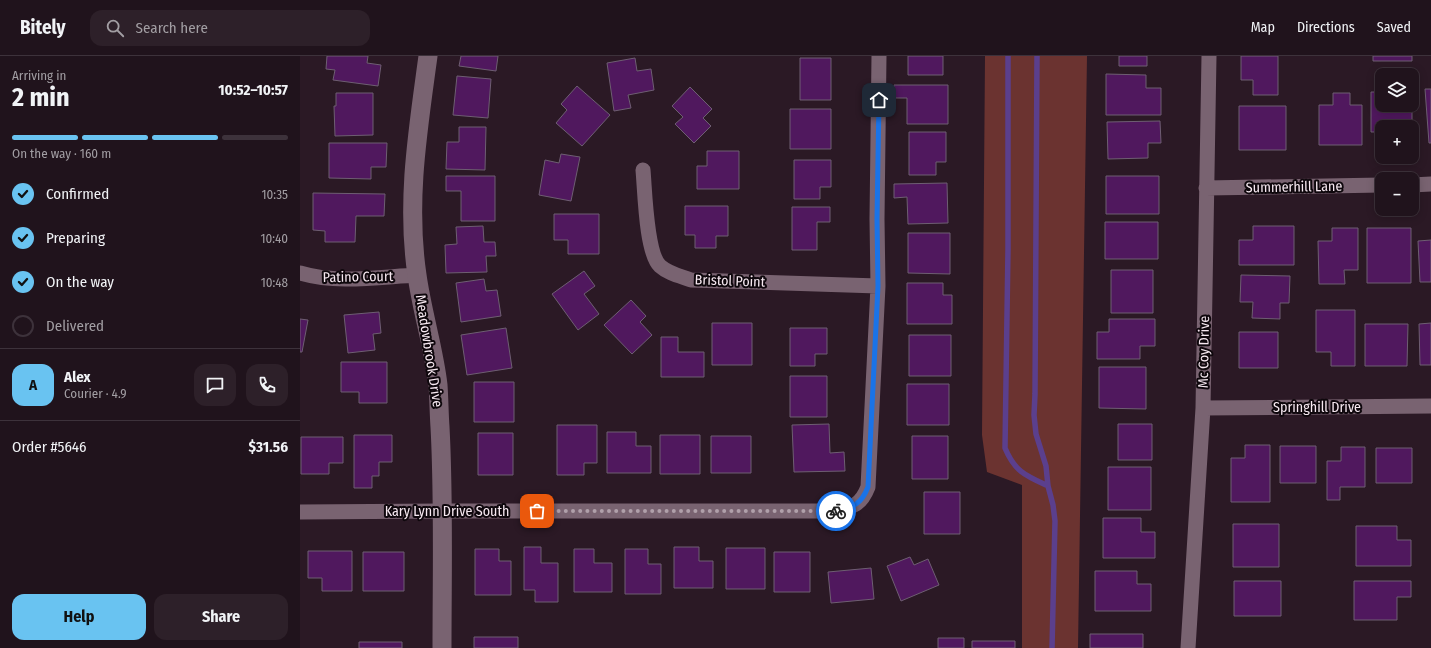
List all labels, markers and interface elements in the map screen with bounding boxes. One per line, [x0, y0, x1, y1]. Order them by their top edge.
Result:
search box [90, 10, 370, 46]
text: Bitely [20, 16, 66, 39]
icon: search [104, 17, 126, 39]
text: Search here [136, 19, 208, 37]
text: Map [1251, 19, 1275, 36]
text: Directions [1297, 19, 1355, 36]
text: Saved [1377, 19, 1411, 36]
text: Arriving in [12, 68, 66, 83]
map controls [1375, 68, 1419, 216]
button: layers [1375, 68, 1419, 112]
text: 10:52–10:57 [218, 81, 288, 99]
text: 2 min [12, 82, 70, 113]
pin [862, 83, 896, 117]
icon: home [868, 89, 890, 111]
button: + [1375, 120, 1419, 164]
text: On the way · 160 m [12, 146, 111, 161]
button: − [1375, 172, 1419, 216]
street label: Summerhill Lane [1246, 178, 1342, 196]
icon: check [12, 183, 34, 205]
text: Confirmed [46, 185, 109, 203]
text: 10:35 [261, 187, 288, 202]
icon: check [12, 227, 34, 249]
text: Preparing [46, 229, 105, 247]
text: 10:40 [260, 231, 288, 246]
street label: Patino Court [323, 268, 394, 286]
icon: check [12, 271, 34, 293]
street label: Bristol Point [694, 271, 766, 291]
text: On the way [46, 273, 114, 291]
text: 10:48 [261, 275, 288, 290]
street label: Meadowbrook Drive [412, 293, 446, 409]
street label: Mc Coy Drive [1195, 316, 1213, 388]
text: Delivered [46, 317, 104, 335]
button: chat [194, 364, 236, 406]
button: phone [246, 364, 288, 406]
text: Alex [64, 368, 91, 386]
text: A [29, 376, 37, 394]
text: Courier · 4.9 [64, 386, 127, 401]
street label: Springhill Drive [1273, 399, 1361, 416]
text: Order #5646 [12, 438, 87, 456]
text: $31.56 [249, 438, 288, 456]
courier [816, 491, 856, 531]
pin [520, 494, 554, 528]
icon: bag [526, 500, 548, 522]
icon: bike [825, 500, 847, 522]
street label: Kary Lynn Drive South [385, 503, 509, 520]
button: Help [12, 594, 146, 640]
button: Share [154, 594, 288, 640]

